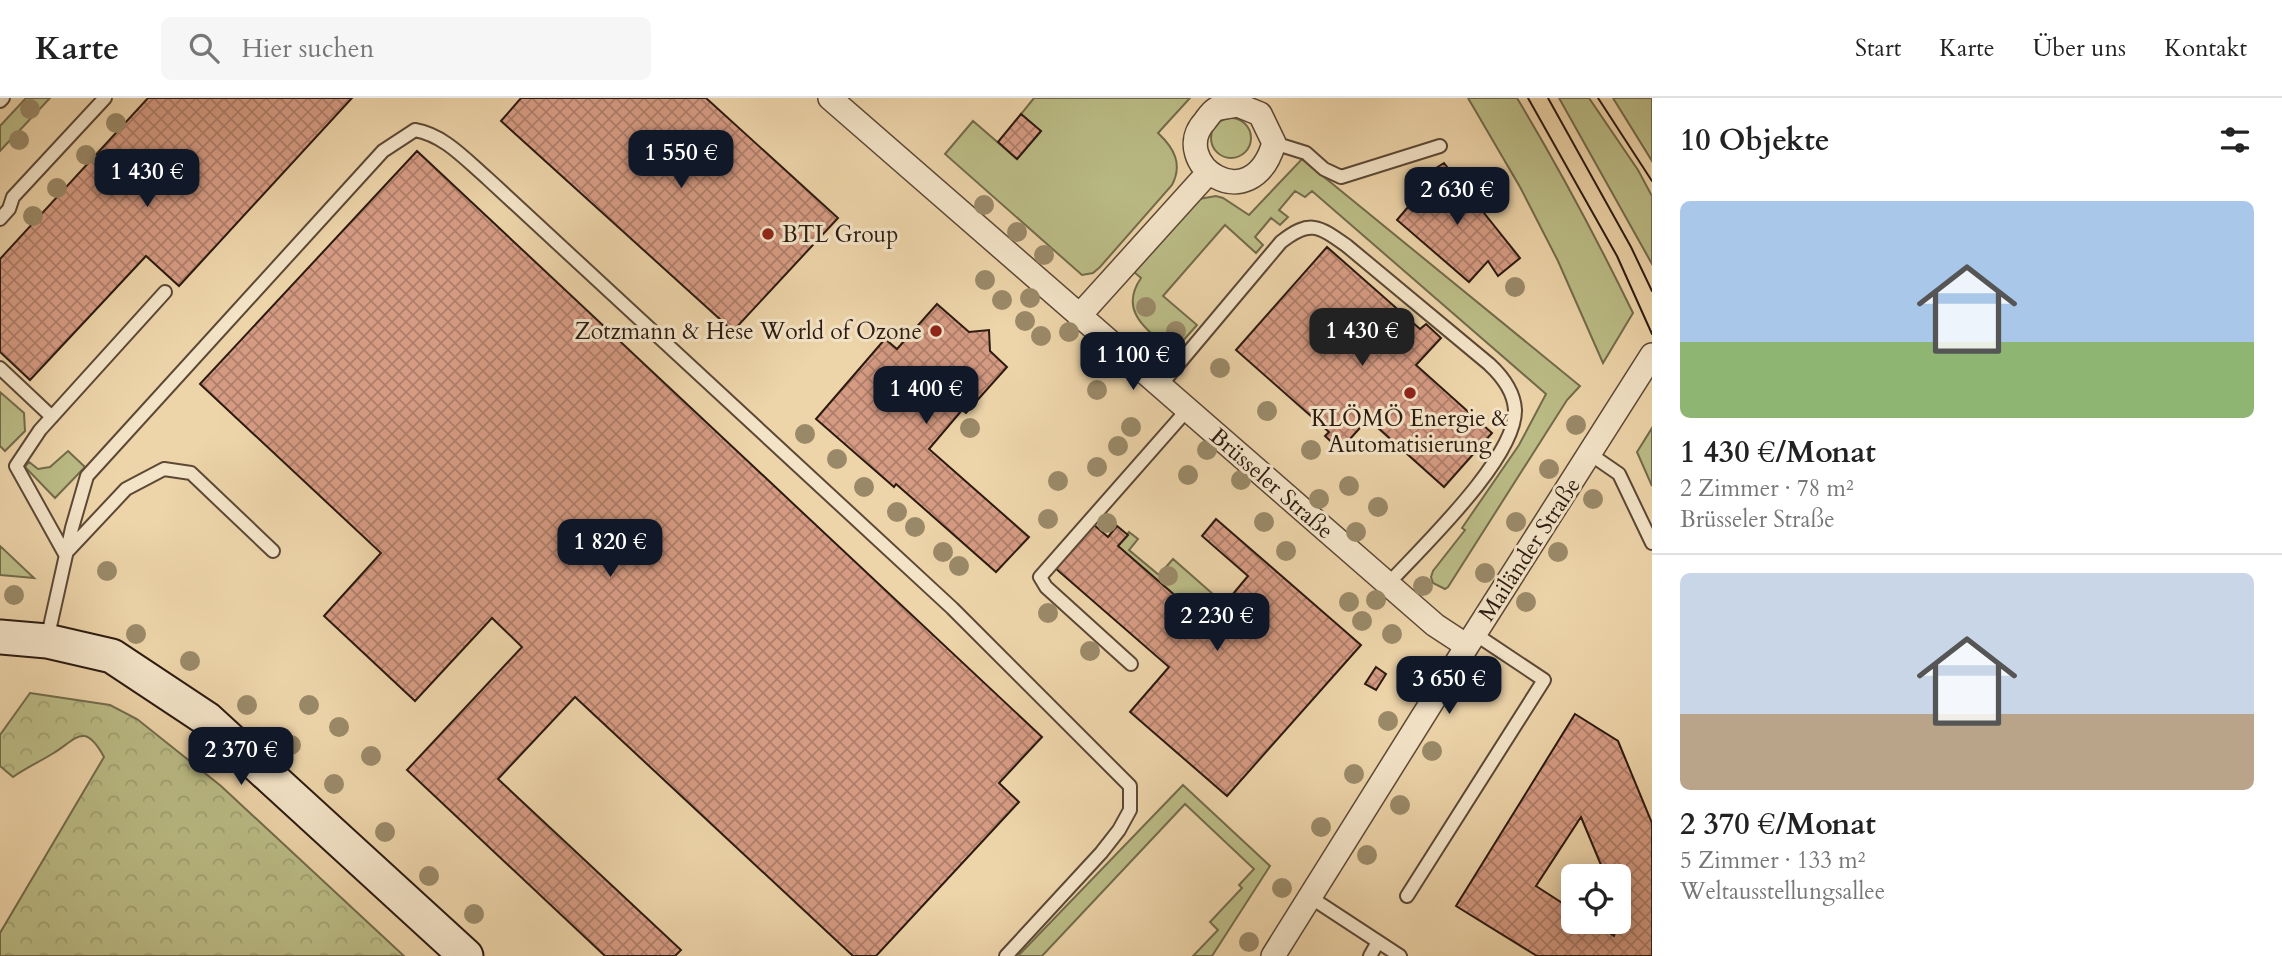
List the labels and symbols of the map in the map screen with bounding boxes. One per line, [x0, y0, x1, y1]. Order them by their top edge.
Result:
pin: 1 550 € [616, 130, 746, 190]
pin: 1 430 € [82, 150, 212, 209]
pin: 2 630 € [1392, 167, 1522, 227]
place label: BTL Group [782, 219, 898, 250]
marker: BTL Group [760, 226, 776, 242]
pin: 1 430 € [1297, 308, 1427, 368]
place label: Zotzmann & Hese World of Ozone [574, 316, 922, 347]
marker: Zotzmann & Hese World of Ozone [928, 323, 944, 339]
pin: 1 100 € [1068, 332, 1198, 392]
pin: 1 400 € [861, 366, 991, 426]
marker: KLÖMÖ Energie & Automatisierung [1402, 385, 1418, 401]
place label: KLÖMÖ Energie & Automatisierung [1311, 403, 1509, 460]
street label: Brüsseler Straße [1203, 421, 1340, 546]
street label: Mailänder Straße [1471, 471, 1588, 627]
pin: 1 820 € [545, 519, 675, 579]
pin: 2 230 € [1152, 594, 1282, 653]
pin: 3 650 € [1384, 656, 1514, 716]
pin: 2 370 € [176, 728, 306, 787]

